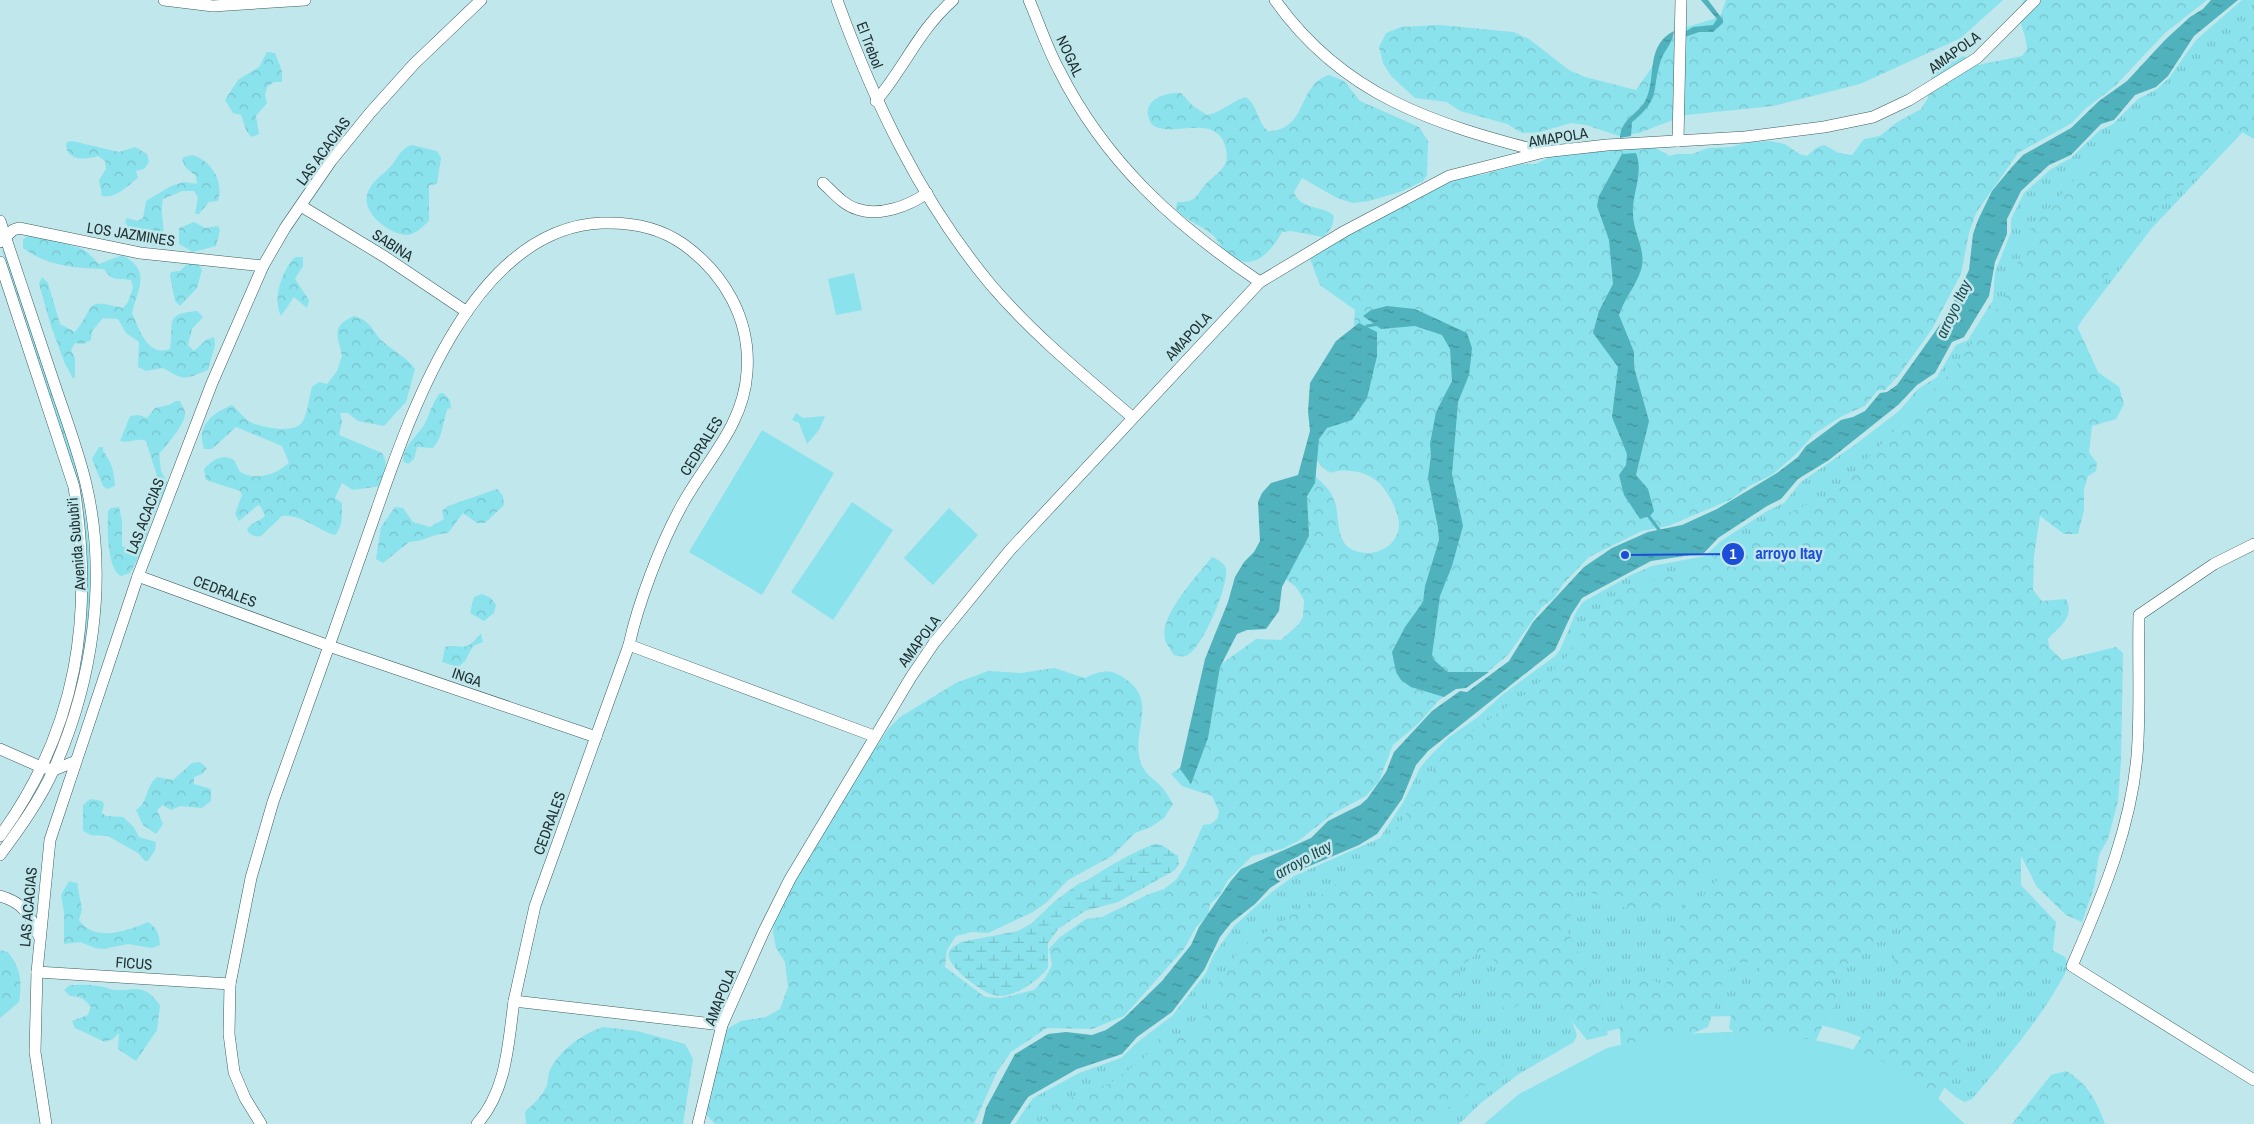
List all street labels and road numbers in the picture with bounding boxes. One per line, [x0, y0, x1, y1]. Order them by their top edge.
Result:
street label: El Trebol [851, 19, 889, 71]
street label: AMAPOLA [1923, 26, 1985, 79]
street label: NOGAL [1051, 32, 1089, 80]
street label: LAS ACACIAS [291, 112, 355, 190]
street label: AMAPOLA [1526, 122, 1590, 152]
street label: LOS JAZMINES [85, 217, 177, 251]
street label: SABINA [368, 224, 418, 267]
street label: AMAPOLA [1159, 307, 1216, 366]
street label: CEDRALES [675, 412, 727, 480]
street label: LAS ACACIAS [121, 475, 169, 557]
street label: Avenida Sububi'i [61, 497, 91, 592]
street label: CEDRALES [190, 570, 260, 612]
street label: AMAPOLA [892, 610, 946, 672]
street label: INGA [449, 662, 485, 692]
street label: CEDRALES [528, 788, 570, 858]
street label: LAS ACACIAS [14, 866, 42, 948]
street label: FICUS [115, 951, 153, 975]
street label: AMAPOLA [699, 965, 741, 1029]

